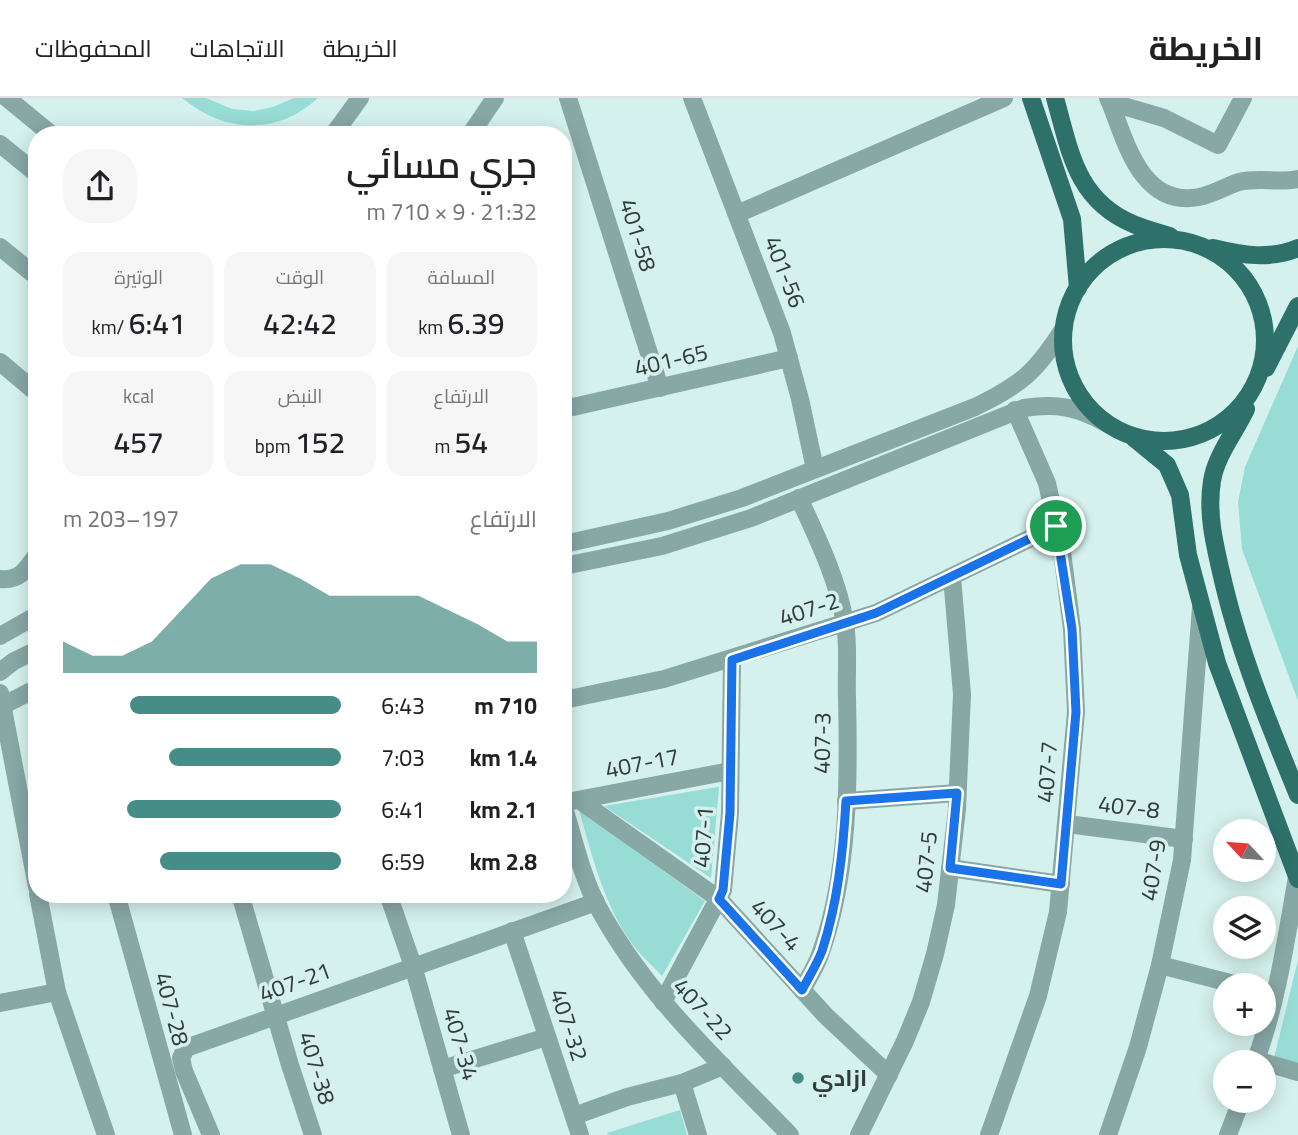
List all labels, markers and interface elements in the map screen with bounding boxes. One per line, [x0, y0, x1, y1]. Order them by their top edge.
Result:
text: الخريطة [1149, 17, 1263, 79]
text: المحفوظات [35, 26, 152, 71]
text: الاتجاهات [190, 26, 285, 71]
text: الخريطة [323, 26, 398, 71]
text: جري مسائي [346, 128, 537, 200]
button: share [63, 149, 137, 223]
text: 21:32 · 9 × 710 m [366, 190, 537, 233]
street label: 401-58 [607, 193, 670, 277]
street label: 401-56 [752, 229, 819, 314]
text: الوتيرة [114, 259, 163, 295]
text: الوقت [276, 259, 324, 295]
text: المسافة [428, 259, 495, 295]
text: 6:41 [129, 295, 186, 351]
text: 42:42 [263, 295, 337, 351]
text: 6.39 [447, 295, 504, 351]
text: /km [92, 309, 129, 345]
text: km [418, 309, 447, 345]
street label: 401-65 [630, 330, 712, 389]
text: kcal [123, 378, 154, 414]
text: النبض [278, 378, 322, 414]
text: الارتفاع [434, 378, 489, 414]
text: 457 [114, 414, 164, 470]
text: 152 [295, 414, 345, 470]
text: 54 [455, 414, 488, 470]
text: bpm [255, 428, 295, 464]
text: m [435, 428, 455, 464]
pin [1026, 496, 1086, 556]
text: 197–203 m [63, 497, 179, 540]
text: الارتفاع [470, 497, 537, 540]
icon: arrive [1037, 507, 1075, 545]
street label: 407-2 [773, 579, 845, 638]
text: 6:43 [381, 684, 425, 727]
text: 710 m [474, 684, 537, 727]
street label: 407-3 [799, 712, 844, 774]
street label: 407-17 [601, 734, 683, 791]
text: 7:03 [381, 736, 425, 779]
text: 1.4 km [470, 736, 537, 779]
street label: 407-7 [1023, 740, 1070, 804]
street label: 407-8 [1096, 781, 1162, 832]
text: 6:41 [381, 788, 425, 831]
text: 2.1 km [470, 788, 537, 831]
street label: 407-1 [679, 805, 726, 869]
north arrow [1213, 819, 1276, 882]
map controls [1213, 819, 1276, 1113]
street label: 407-5 [901, 829, 950, 895]
street label: 407-9 [1126, 836, 1179, 904]
text: 6:59 [381, 840, 425, 883]
text: 2.8 km [470, 840, 537, 883]
street label: 407-4 [740, 887, 813, 962]
button: layers [1213, 896, 1276, 959]
street label: 407-21 [253, 949, 337, 1014]
street label: 407-28 [142, 967, 203, 1050]
street label: 407-22 [662, 967, 744, 1051]
button: + [1213, 973, 1276, 1036]
street label: 407-32 [538, 983, 601, 1067]
street label: 407-34 [431, 1002, 492, 1086]
street label: 407-38 [286, 1026, 349, 1110]
button: − [1213, 1050, 1276, 1113]
place label: ازادي [812, 1056, 867, 1099]
marker: ازادي [790, 1070, 806, 1086]

